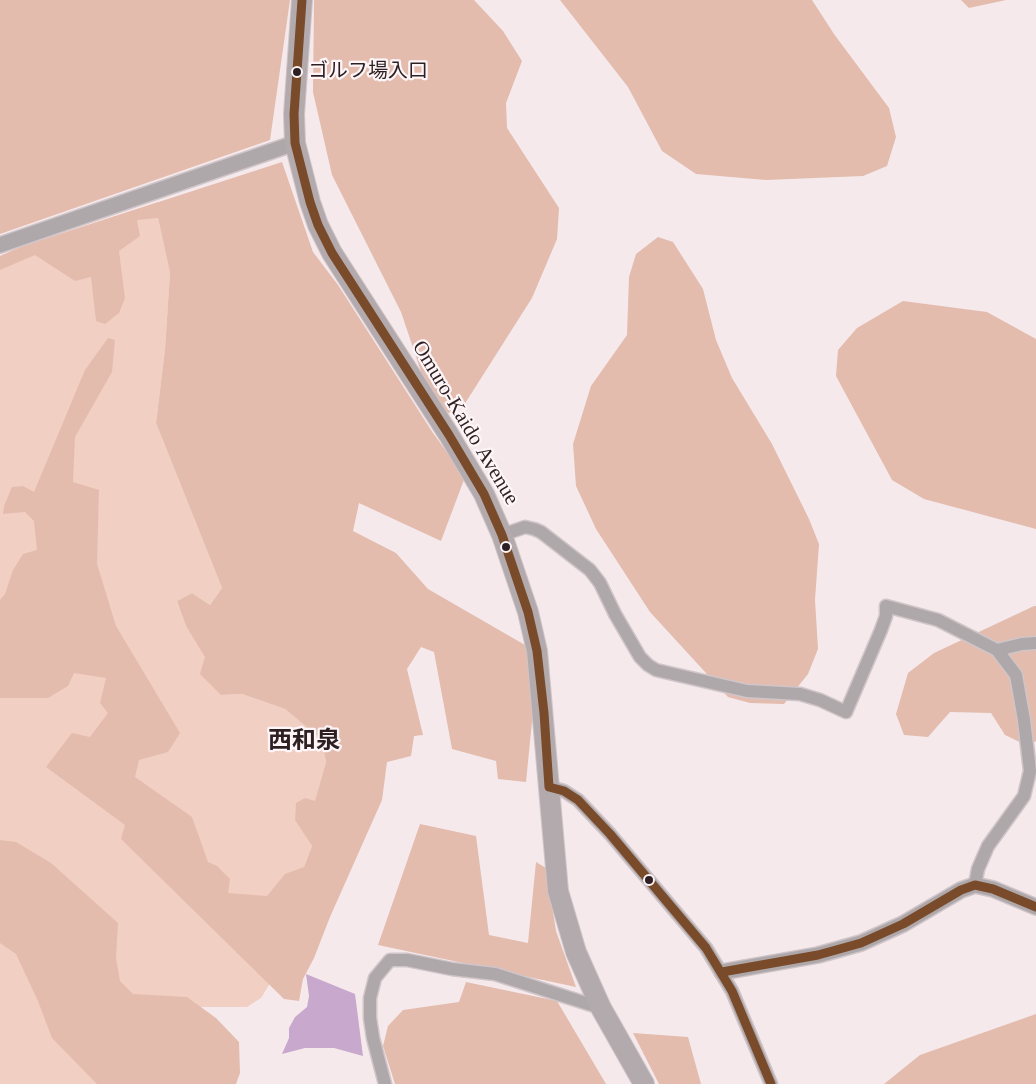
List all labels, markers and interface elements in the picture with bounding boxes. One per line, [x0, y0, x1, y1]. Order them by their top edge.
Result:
place label: ゴルフ場入口 [308, 60, 428, 84]
marker: ゴルフ場入口 [291, 66, 303, 78]
street label: Omuro-Kaido Avenue [406, 336, 524, 510]
unlabelled marker [500, 541, 512, 553]
district label: 西和泉 [268, 728, 340, 756]
unlabelled marker [643, 874, 655, 886]

